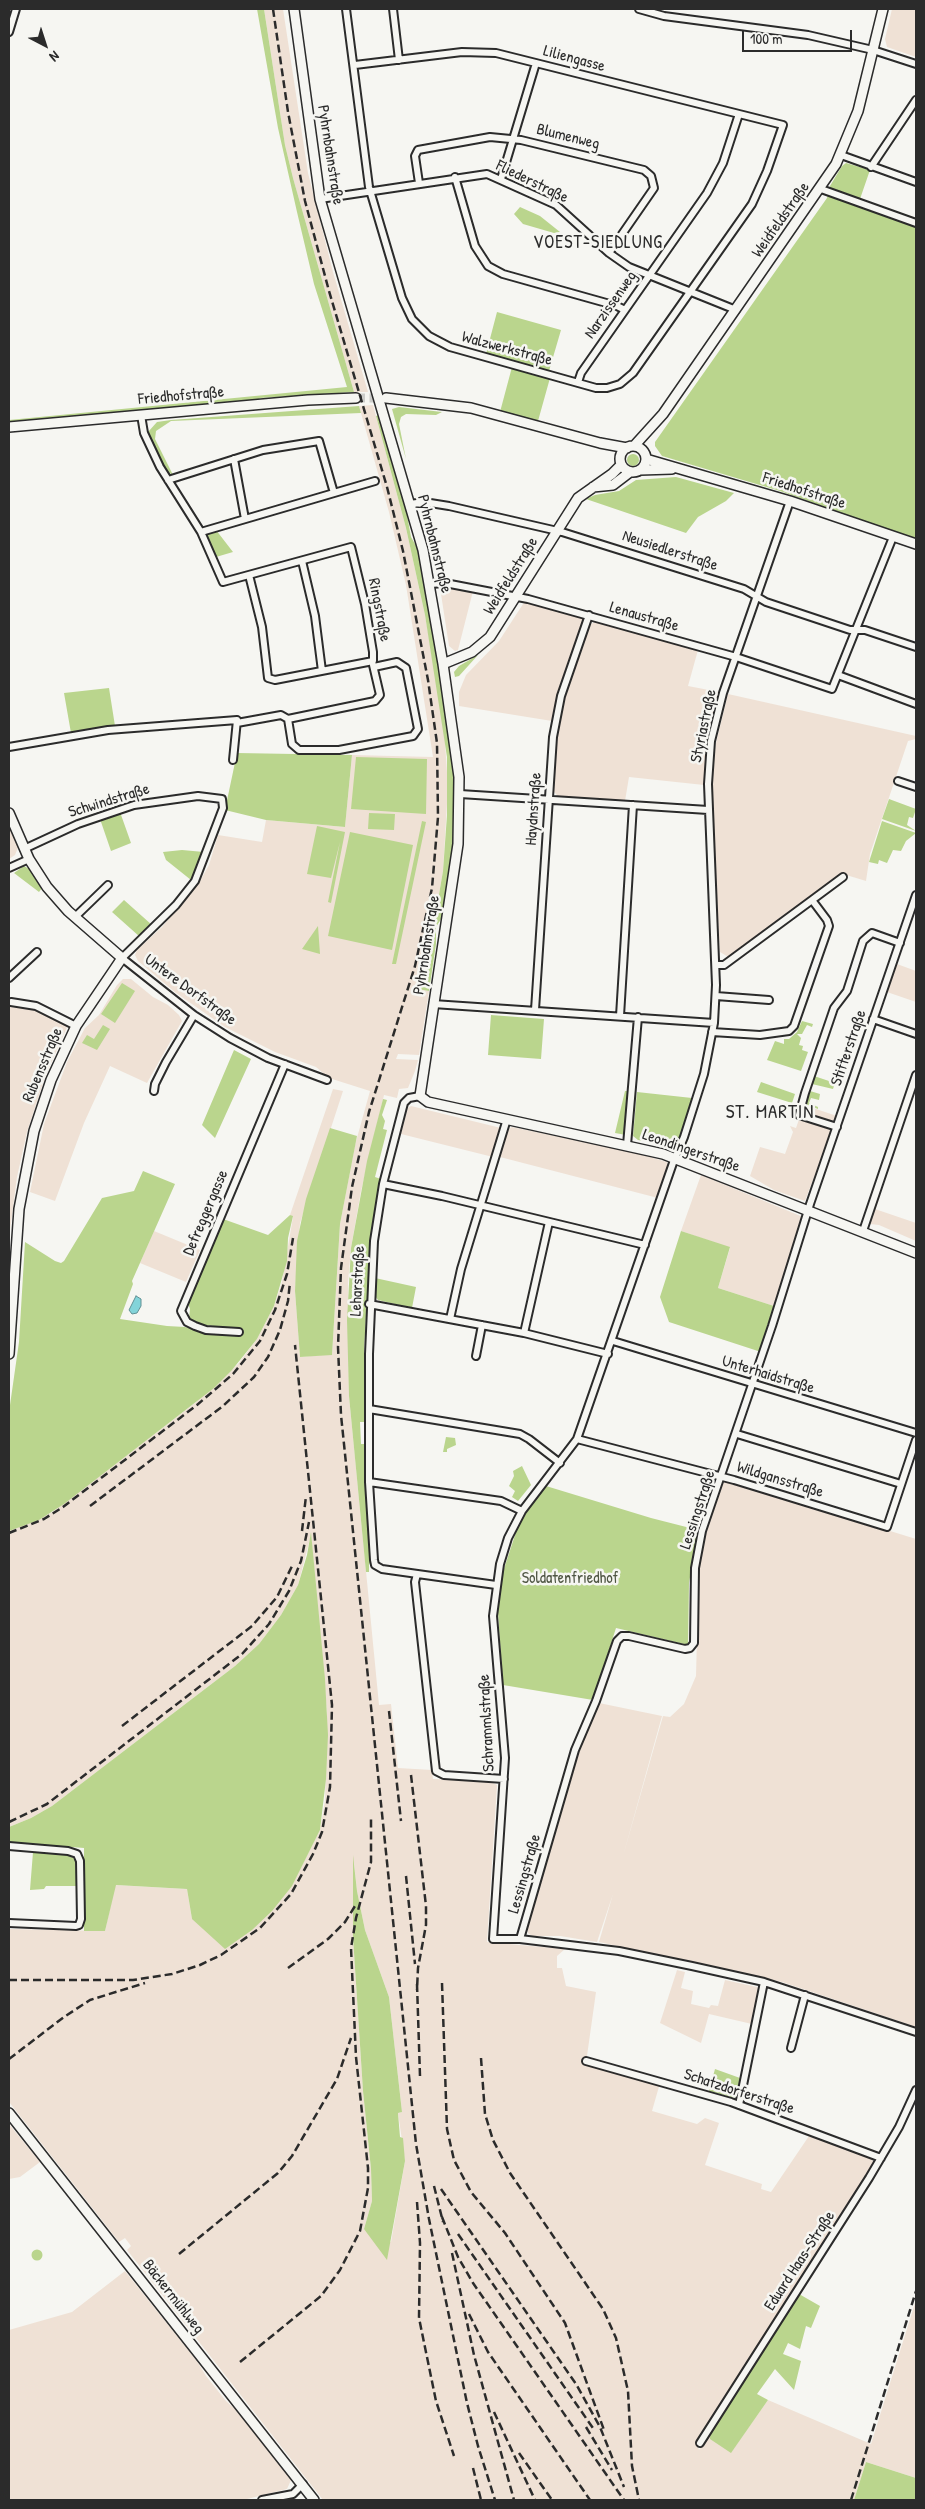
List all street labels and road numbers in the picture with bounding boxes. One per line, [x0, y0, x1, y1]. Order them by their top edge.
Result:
street label: Liliengasse [541, 42, 607, 76]
street label: Pyhrnbahnstraße [313, 104, 347, 206]
street label: Blumenweg [535, 120, 601, 154]
street label: Fliederstraße [493, 156, 571, 208]
street label: Weidfeldstraße [748, 179, 814, 261]
street label: Narzissenweg [581, 267, 641, 343]
street label: Walzwerkstraße [460, 328, 554, 370]
street label: Friedhofstraße [137, 383, 225, 409]
street label: Friedhofstraße [760, 469, 848, 513]
street label: Pyhrnbahnstraße [413, 493, 455, 595]
street label: Neusiedlerstraße [620, 527, 720, 575]
street label: Weidfeldstraße [480, 534, 542, 618]
street label: Ringstraße [363, 577, 395, 643]
street label: Lenaustraße [607, 598, 681, 636]
street label: Styriastraße [687, 688, 721, 764]
street label: Haydnstraße [522, 772, 546, 846]
street label: Schwindstraße [66, 780, 152, 822]
street label: Pyhrnbahnstraße [410, 894, 444, 996]
street label: Untere Dorfstraße [140, 950, 240, 1030]
street label: Stifterstraße [827, 1007, 871, 1089]
street label: Rubensstraße [19, 1025, 67, 1105]
street label: Leondingerstraße [640, 1125, 742, 1177]
street label: Defreggergasse [179, 1167, 233, 1259]
street label: Leharstraße [347, 1245, 369, 1317]
street label: Unterhaidstraße [719, 1352, 817, 1398]
street label: Wildgansstraße [734, 1458, 826, 1502]
street label: Lessingstraße [676, 1468, 720, 1552]
street label: Schrammlstraße [475, 1674, 499, 1772]
street label: Lessingstraße [505, 1832, 545, 1916]
street label: Schatzdorferstraße [681, 2065, 797, 2119]
street label: Eduard Haas-Straße [761, 2208, 839, 2314]
street label: Bäckermühlweg [138, 2256, 208, 2338]

